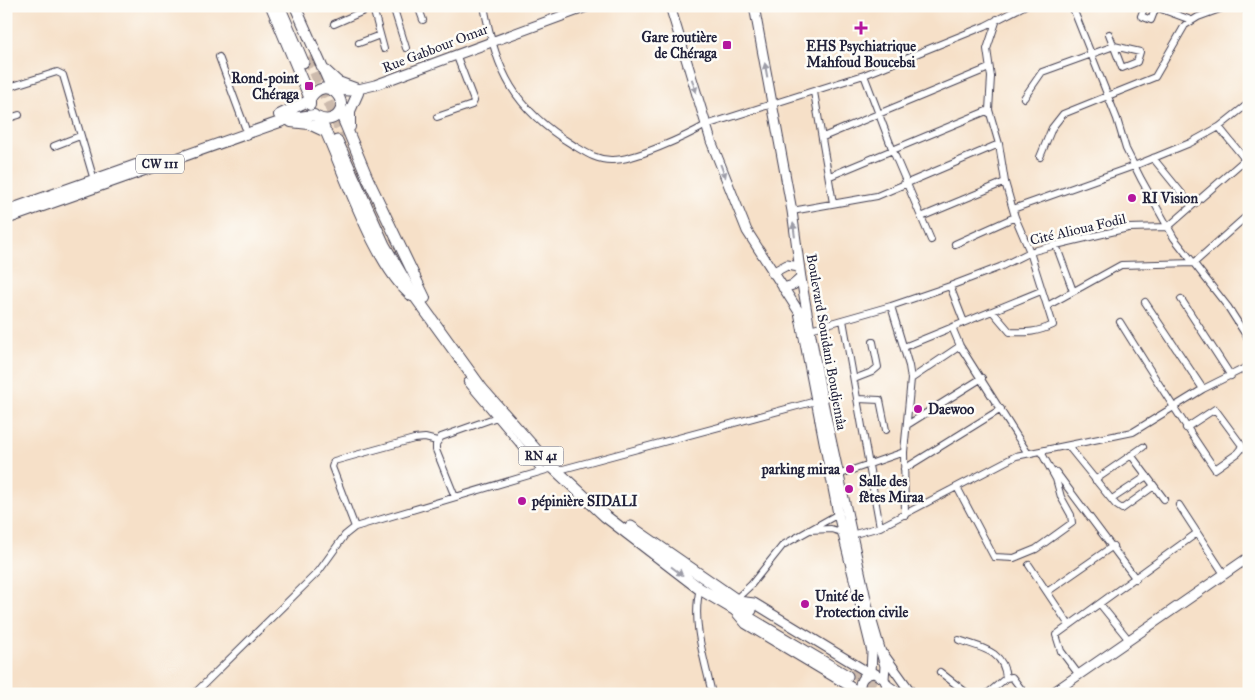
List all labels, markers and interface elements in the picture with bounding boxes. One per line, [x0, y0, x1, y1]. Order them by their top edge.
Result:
street label: Rue Gabbour Omar [380, 20, 491, 77]
marker: EHS Psychiatrique Mahfoud Boucebsi [854, 21, 868, 35]
place label: Gare routière de Chéraga [641, 29, 718, 63]
place label: EHS Psychiatrique Mahfoud Boucebsi [806, 38, 916, 71]
marker: Gare routière de Chéraga [721, 39, 733, 51]
one-way arrow [761, 61, 769, 77]
place label: Rond-point Chéraga [231, 70, 300, 104]
one-way arrow [691, 79, 699, 94]
marker: Rond-point Chéraga [303, 80, 315, 92]
road number: CW 111 [136, 154, 184, 173]
one-way arrow [719, 163, 727, 178]
place label: RI Vision [1142, 190, 1198, 207]
marker: RI Vision [1126, 192, 1138, 204]
street label: Cité Alioua Fodil [1028, 210, 1128, 249]
one-way arrow [790, 221, 798, 237]
street label: Boulevard Souidani Boudjemâa [803, 253, 850, 432]
place label: Daewoo [928, 401, 974, 418]
marker: Daewoo [912, 403, 924, 415]
road number: RN 41 [518, 446, 564, 466]
place label: parking miraa [761, 461, 841, 479]
marker: parking miraa [844, 463, 856, 475]
place label: Salle des fêtes Miraa [858, 473, 925, 506]
marker: Salle des fêtes Miraa [843, 483, 855, 495]
place label: pépinière SIDALI [531, 493, 638, 511]
marker: pépinière SIDALI [516, 495, 528, 507]
one-way arrow [670, 566, 683, 577]
place label: Unité de Protection civile [815, 588, 908, 621]
marker: Unité de Protection civile [799, 598, 811, 610]

